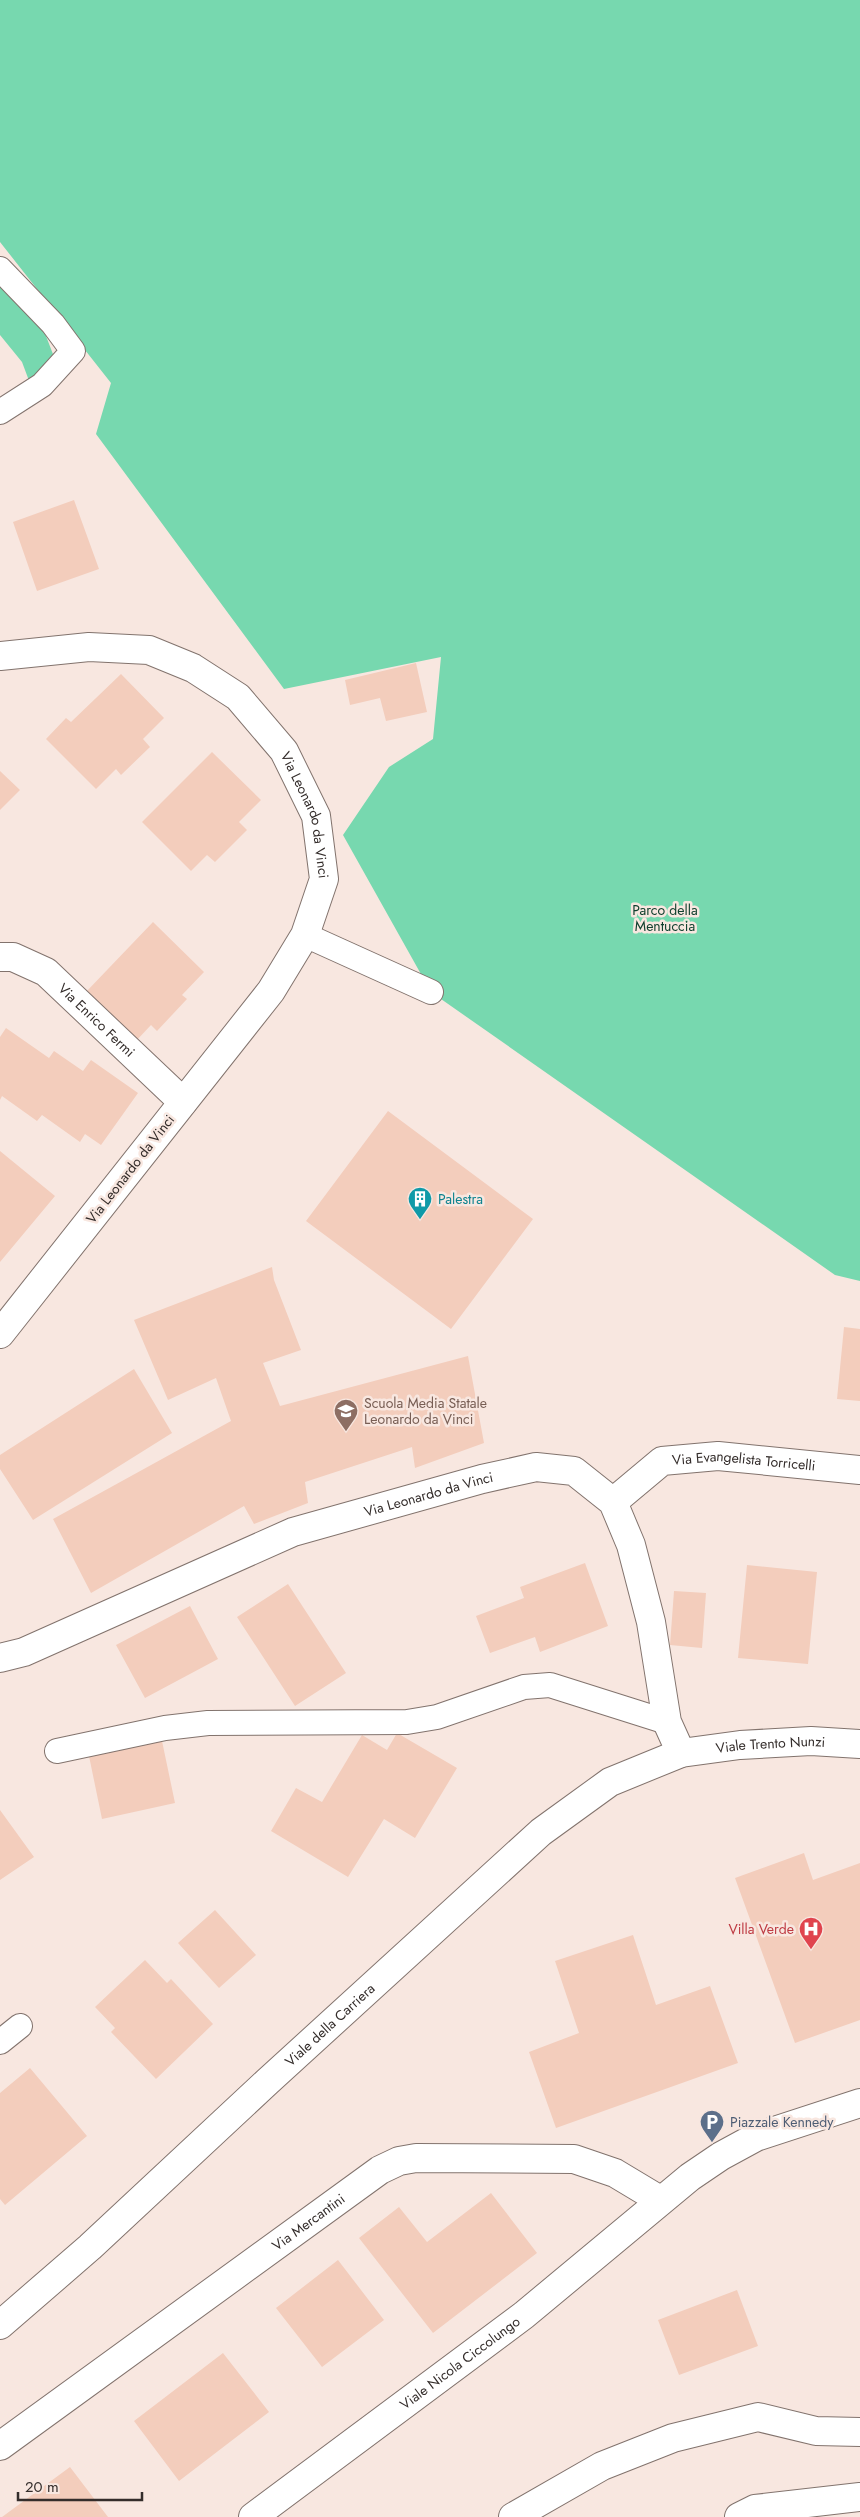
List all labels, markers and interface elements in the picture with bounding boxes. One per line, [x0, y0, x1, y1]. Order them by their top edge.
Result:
street label: Via Leonardo da Vinci [276, 748, 334, 879]
park label: Parco della Mentuccia [632, 900, 698, 936]
street label: Via Enrico Fermi [54, 979, 139, 1061]
street label: Via Leonardo da Vinci [81, 1110, 179, 1228]
building icon: Palestra [407, 1186, 433, 1220]
place label: Palestra [438, 1189, 483, 1209]
place label: Scuola Media Statale Leonardo da Vinci [364, 1393, 487, 1429]
school or university icon: Scuola Media Statale Leonardo da Vinci [333, 1398, 359, 1432]
street label: Via Evangelista Torricelli [671, 1446, 816, 1476]
street label: Via Leonardo da Vinci [362, 1467, 495, 1522]
street label: Viale Trento Nunzi [715, 1731, 826, 1758]
hospital icon: Villa Verde [798, 1916, 824, 1950]
place label: Villa Verde [728, 1919, 794, 1939]
street label: Viale della Carriera [280, 1979, 379, 2071]
parking icon: Piazzale Kennedy [699, 2109, 725, 2143]
place label: Piazzale Kennedy [730, 2112, 834, 2132]
street label: Via Mercantini [268, 2189, 349, 2255]
street label: Viale Nicola Ciccolungo [396, 2311, 524, 2414]
scale bar [18, 2470, 141, 2502]
text: 20 m [25, 2476, 59, 2498]

